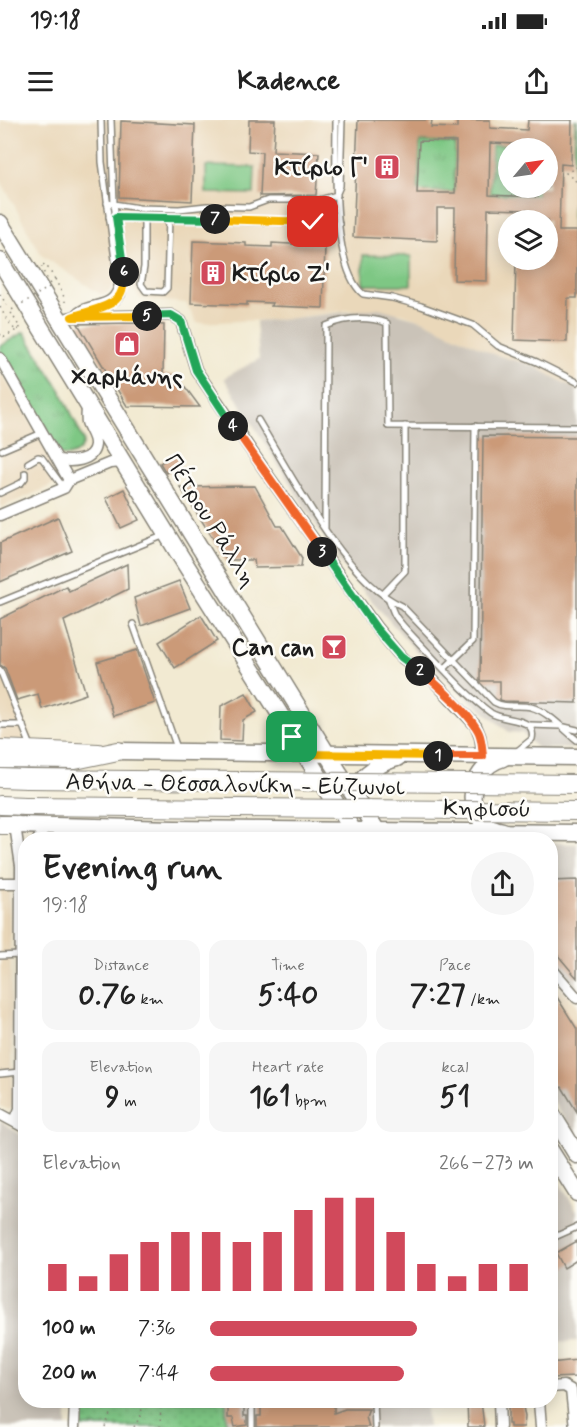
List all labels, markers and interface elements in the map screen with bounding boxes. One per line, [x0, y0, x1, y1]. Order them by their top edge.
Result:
text: 19:18 [30, 7, 81, 35]
text: Kadence [237, 64, 340, 99]
icon: menu [24, 65, 57, 98]
icon: share [520, 65, 553, 98]
north arrow [498, 138, 558, 198]
map controls [498, 138, 558, 270]
building icon: Κτίριο Γ' [372, 152, 402, 182]
place label: Κτίριο Γ' [275, 153, 368, 184]
pin [287, 196, 338, 247]
pin: 7 [200, 204, 230, 234]
icon: check [296, 205, 329, 238]
text: 7 [210, 208, 220, 229]
button: layers [498, 210, 558, 270]
pin: 6 [109, 257, 139, 287]
building icon: Κτίριο Ζ' [198, 258, 228, 288]
place label: Κτίριο Ζ' [232, 259, 330, 290]
text: 6 [120, 261, 128, 282]
pin: 5 [132, 301, 162, 331]
text: 5 [142, 305, 152, 326]
shop icon: Χαρμάνης [112, 329, 142, 359]
place label: Χαρμάνης [71, 362, 183, 393]
pin: 4 [218, 411, 248, 441]
text: 4 [228, 415, 238, 436]
street label: Πέτρου Ράλλη [156, 448, 264, 593]
pin: 3 [307, 537, 337, 567]
text: 3 [318, 541, 326, 562]
bar icon: Can can [319, 632, 349, 662]
place label: Can can [231, 633, 314, 664]
pin: 2 [405, 656, 435, 686]
text: 2 [416, 660, 424, 681]
pin [266, 711, 317, 762]
icon: arrive [275, 720, 308, 753]
pin: 1 [423, 741, 453, 771]
text: 1 [434, 745, 442, 766]
street label: Αθήνα - Θεσσαλονίκη - Εύζωνοι [65, 767, 405, 804]
street label: Κηφισού [443, 793, 531, 826]
text: Evening run [42, 847, 222, 891]
button: share [471, 852, 534, 915]
text: 19:18 [42, 892, 88, 919]
text: Distance [93, 955, 149, 976]
text: Time [271, 955, 305, 976]
text: Pace [439, 955, 471, 976]
text: 0.76 [78, 976, 136, 1015]
text: 5:40 [258, 976, 318, 1015]
text: 7:27 [410, 976, 466, 1015]
text: km [136, 989, 164, 1010]
text: /km [466, 989, 500, 1010]
text: Elevation [90, 1057, 153, 1078]
text: Heart rate [252, 1057, 324, 1078]
text: kcal [442, 1057, 468, 1078]
text: 9 [105, 1078, 120, 1117]
text: 161 [249, 1078, 291, 1117]
text: 51 [440, 1078, 470, 1117]
text: m [120, 1091, 137, 1112]
text: bpm [291, 1091, 327, 1112]
text: Elevation [42, 1150, 121, 1177]
text: 266–273 m [439, 1150, 534, 1177]
text: 100 m [42, 1315, 96, 1342]
text: 7:36 [138, 1315, 176, 1342]
text: 200 m [42, 1360, 97, 1387]
text: 7:44 [138, 1360, 179, 1387]

